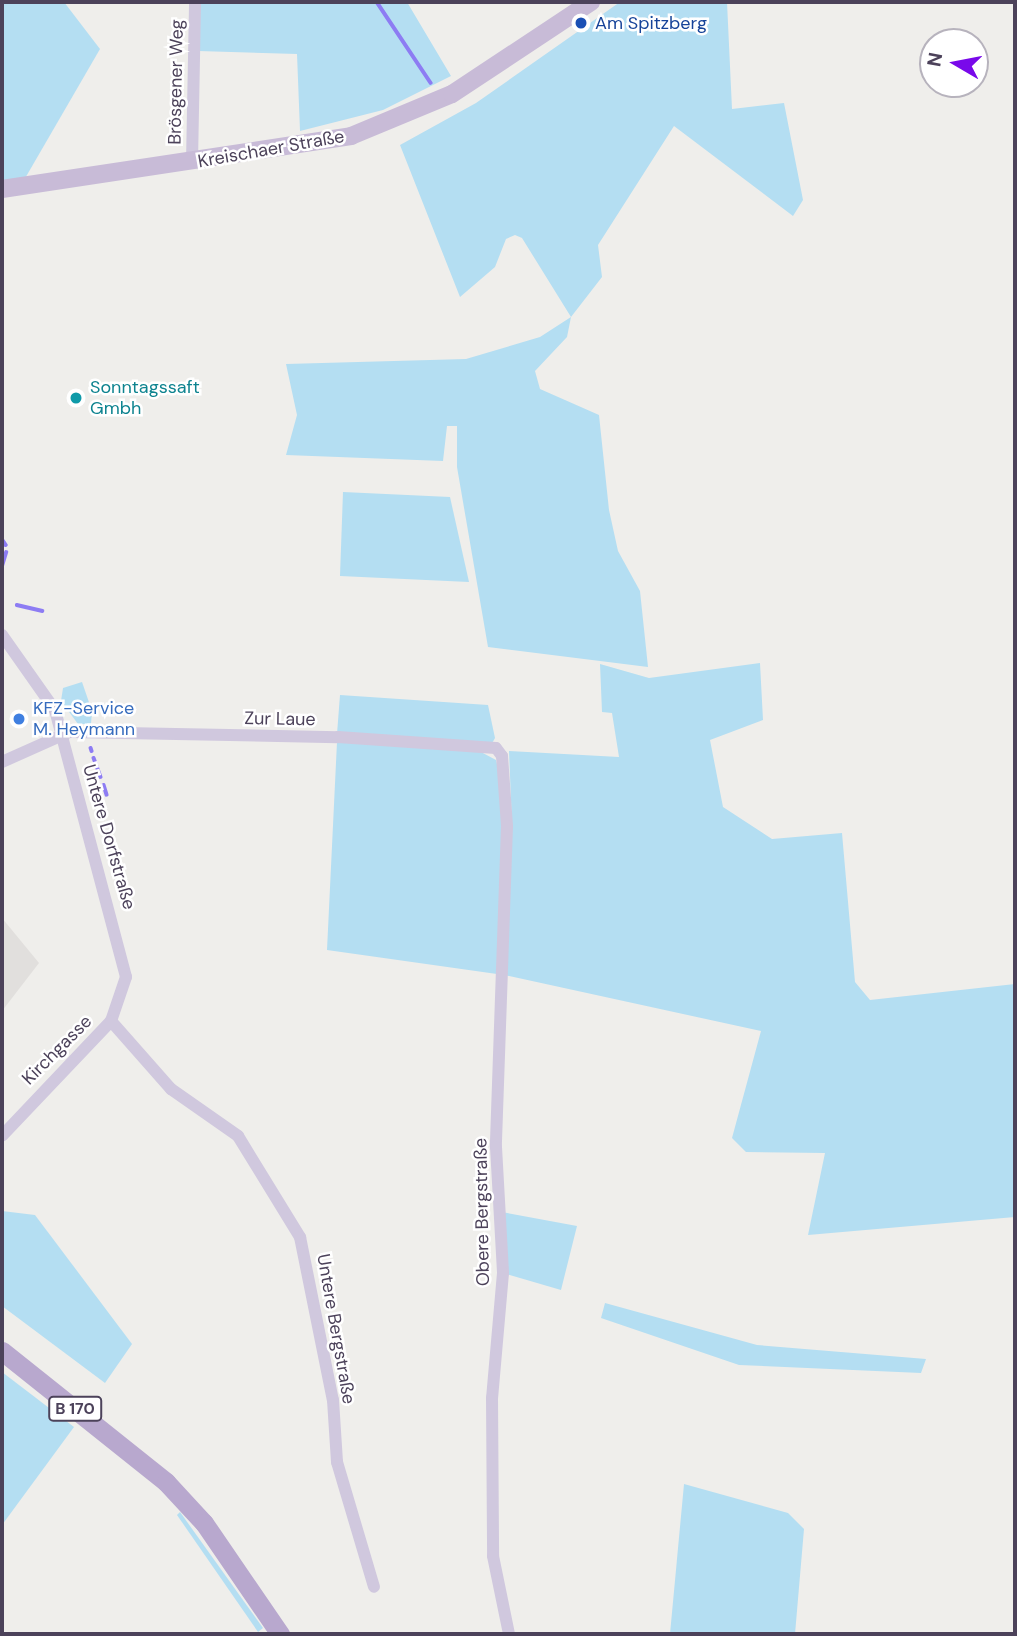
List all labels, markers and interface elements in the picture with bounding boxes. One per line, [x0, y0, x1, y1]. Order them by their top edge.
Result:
place label: Am Spitzberg [595, 12, 707, 34]
marker: Am Spitzberg [573, 15, 589, 31]
street label: Brösgener Weg [164, 19, 188, 145]
north arrow [919, 28, 989, 98]
text: N [921, 51, 948, 69]
street label: Kreischaer Straße [196, 125, 346, 173]
place label: Sonntagssaft Gmbh [90, 377, 200, 420]
marker: Sonntagssaft Gmbh [68, 390, 84, 406]
place label: KFZ-Service M. Heymann [33, 698, 135, 740]
street label: Zur Laue [244, 708, 316, 730]
marker: KFZ-Service M. Heymann [11, 711, 27, 727]
street label: Untere Dorfstraße [78, 762, 140, 912]
street label: Kirchgasse [18, 1011, 96, 1089]
street label: Obere Bergstraße [470, 1138, 494, 1286]
street label: Untere Bergstraße [312, 1252, 360, 1406]
road number: B 170 [47, 1396, 103, 1422]

